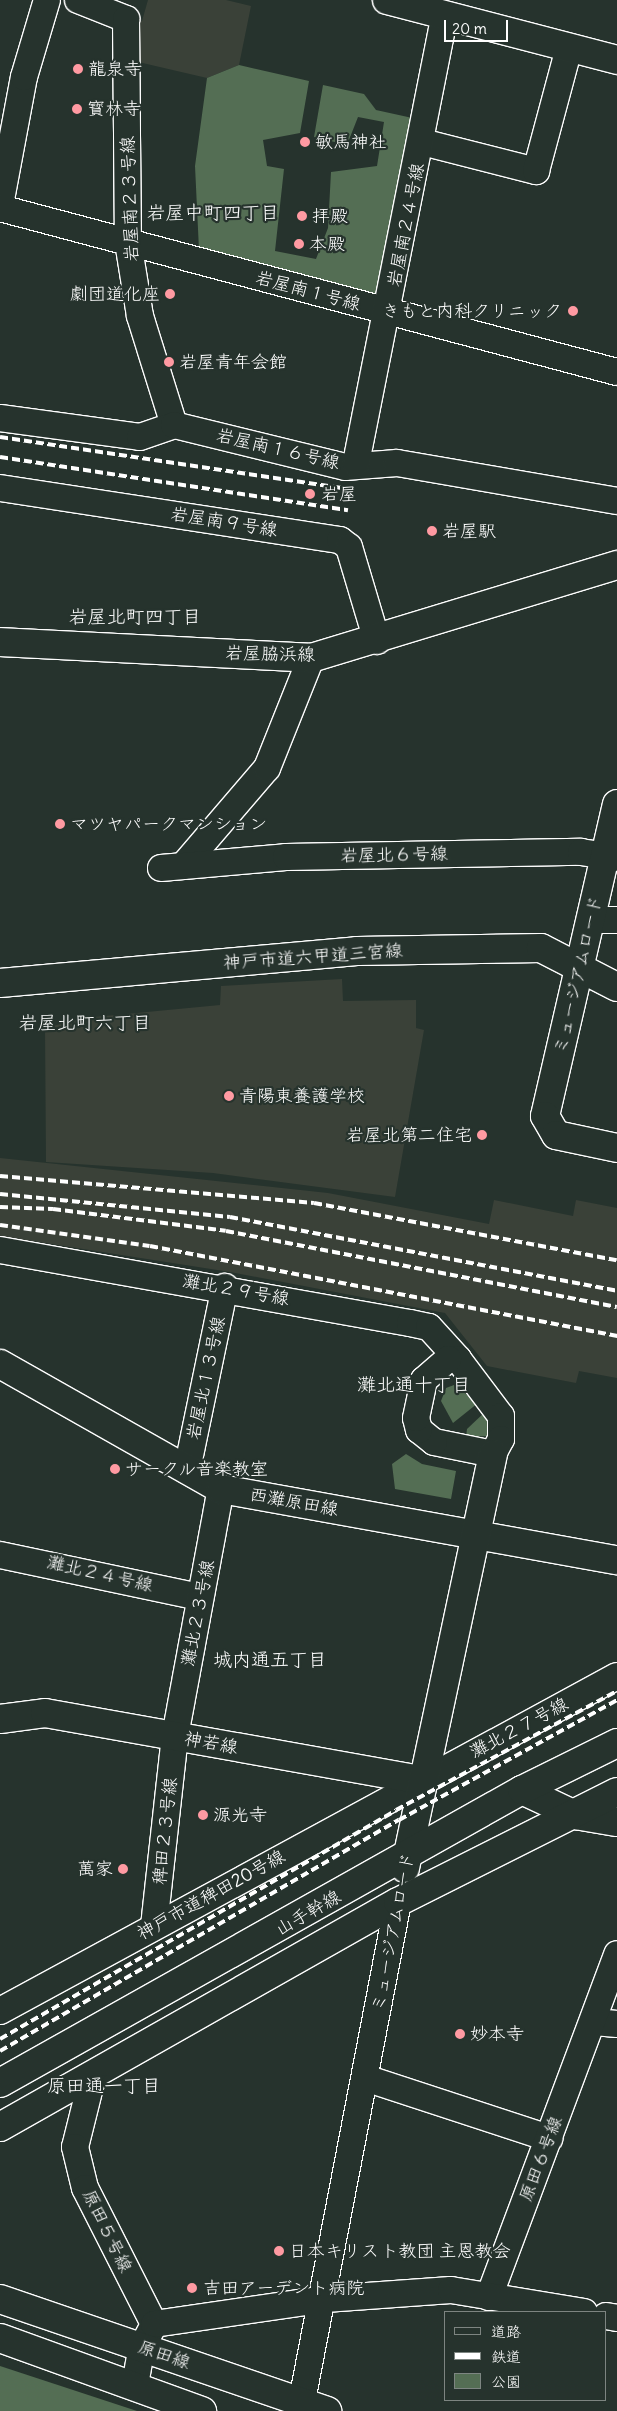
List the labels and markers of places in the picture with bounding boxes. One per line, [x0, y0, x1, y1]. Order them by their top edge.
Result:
place label: 龍泉寺 [88, 58, 142, 80]
marker: 龍泉寺 [72, 63, 84, 75]
place label: 寳林寺 [87, 98, 141, 120]
marker: 寳林寺 [71, 103, 83, 115]
place label: 敏馬神社 [315, 131, 387, 153]
marker: 敏馬神社 [299, 136, 311, 148]
place label: 拝殿 [312, 205, 348, 227]
marker: 拝殿 [296, 210, 308, 222]
place label: 本殿 [309, 233, 345, 255]
marker: 本殿 [293, 238, 305, 250]
place label: 劇団道化座 [70, 283, 160, 305]
marker: 劇団道化座 [164, 288, 176, 300]
place label: きもと内科クリニック [382, 300, 562, 322]
marker: きもと内科クリニック [566, 304, 580, 318]
place label: 岩屋青年会館 [179, 351, 287, 373]
marker: 岩屋青年会館 [163, 356, 175, 368]
place label: 岩屋 [321, 483, 357, 505]
marker: 岩屋 [303, 487, 317, 501]
place label: 岩屋駅 [442, 520, 496, 542]
marker: 岩屋駅 [426, 525, 438, 537]
place label: マツヤパークマンション [70, 813, 268, 835]
marker: マツヤパークマンション [54, 818, 66, 830]
place label: 青陽東養護学校 [239, 1085, 365, 1107]
marker: 青陽東養護学校 [223, 1090, 235, 1102]
place label: 岩屋北第二住宅 [346, 1124, 472, 1146]
marker: 岩屋北第二住宅 [476, 1129, 488, 1141]
place label: サークル音楽教室 [125, 1458, 269, 1480]
marker: サークル音楽教室 [109, 1463, 121, 1475]
place label: 源光寺 [213, 1804, 267, 1826]
marker: 源光寺 [197, 1809, 209, 1821]
place label: 萬家 [77, 1858, 113, 1880]
marker: 萬家 [117, 1863, 129, 1875]
place label: 妙本寺 [470, 2023, 524, 2045]
marker: 妙本寺 [454, 2028, 466, 2040]
place label: 日本キリスト教団 主恩教会 [289, 2240, 509, 2262]
marker: 日本キリスト教団 主恩教会 [273, 2245, 285, 2257]
place label: 吉田アーデント病院 [203, 2277, 364, 2299]
marker: 吉田アーデント病院 [185, 2281, 199, 2295]

